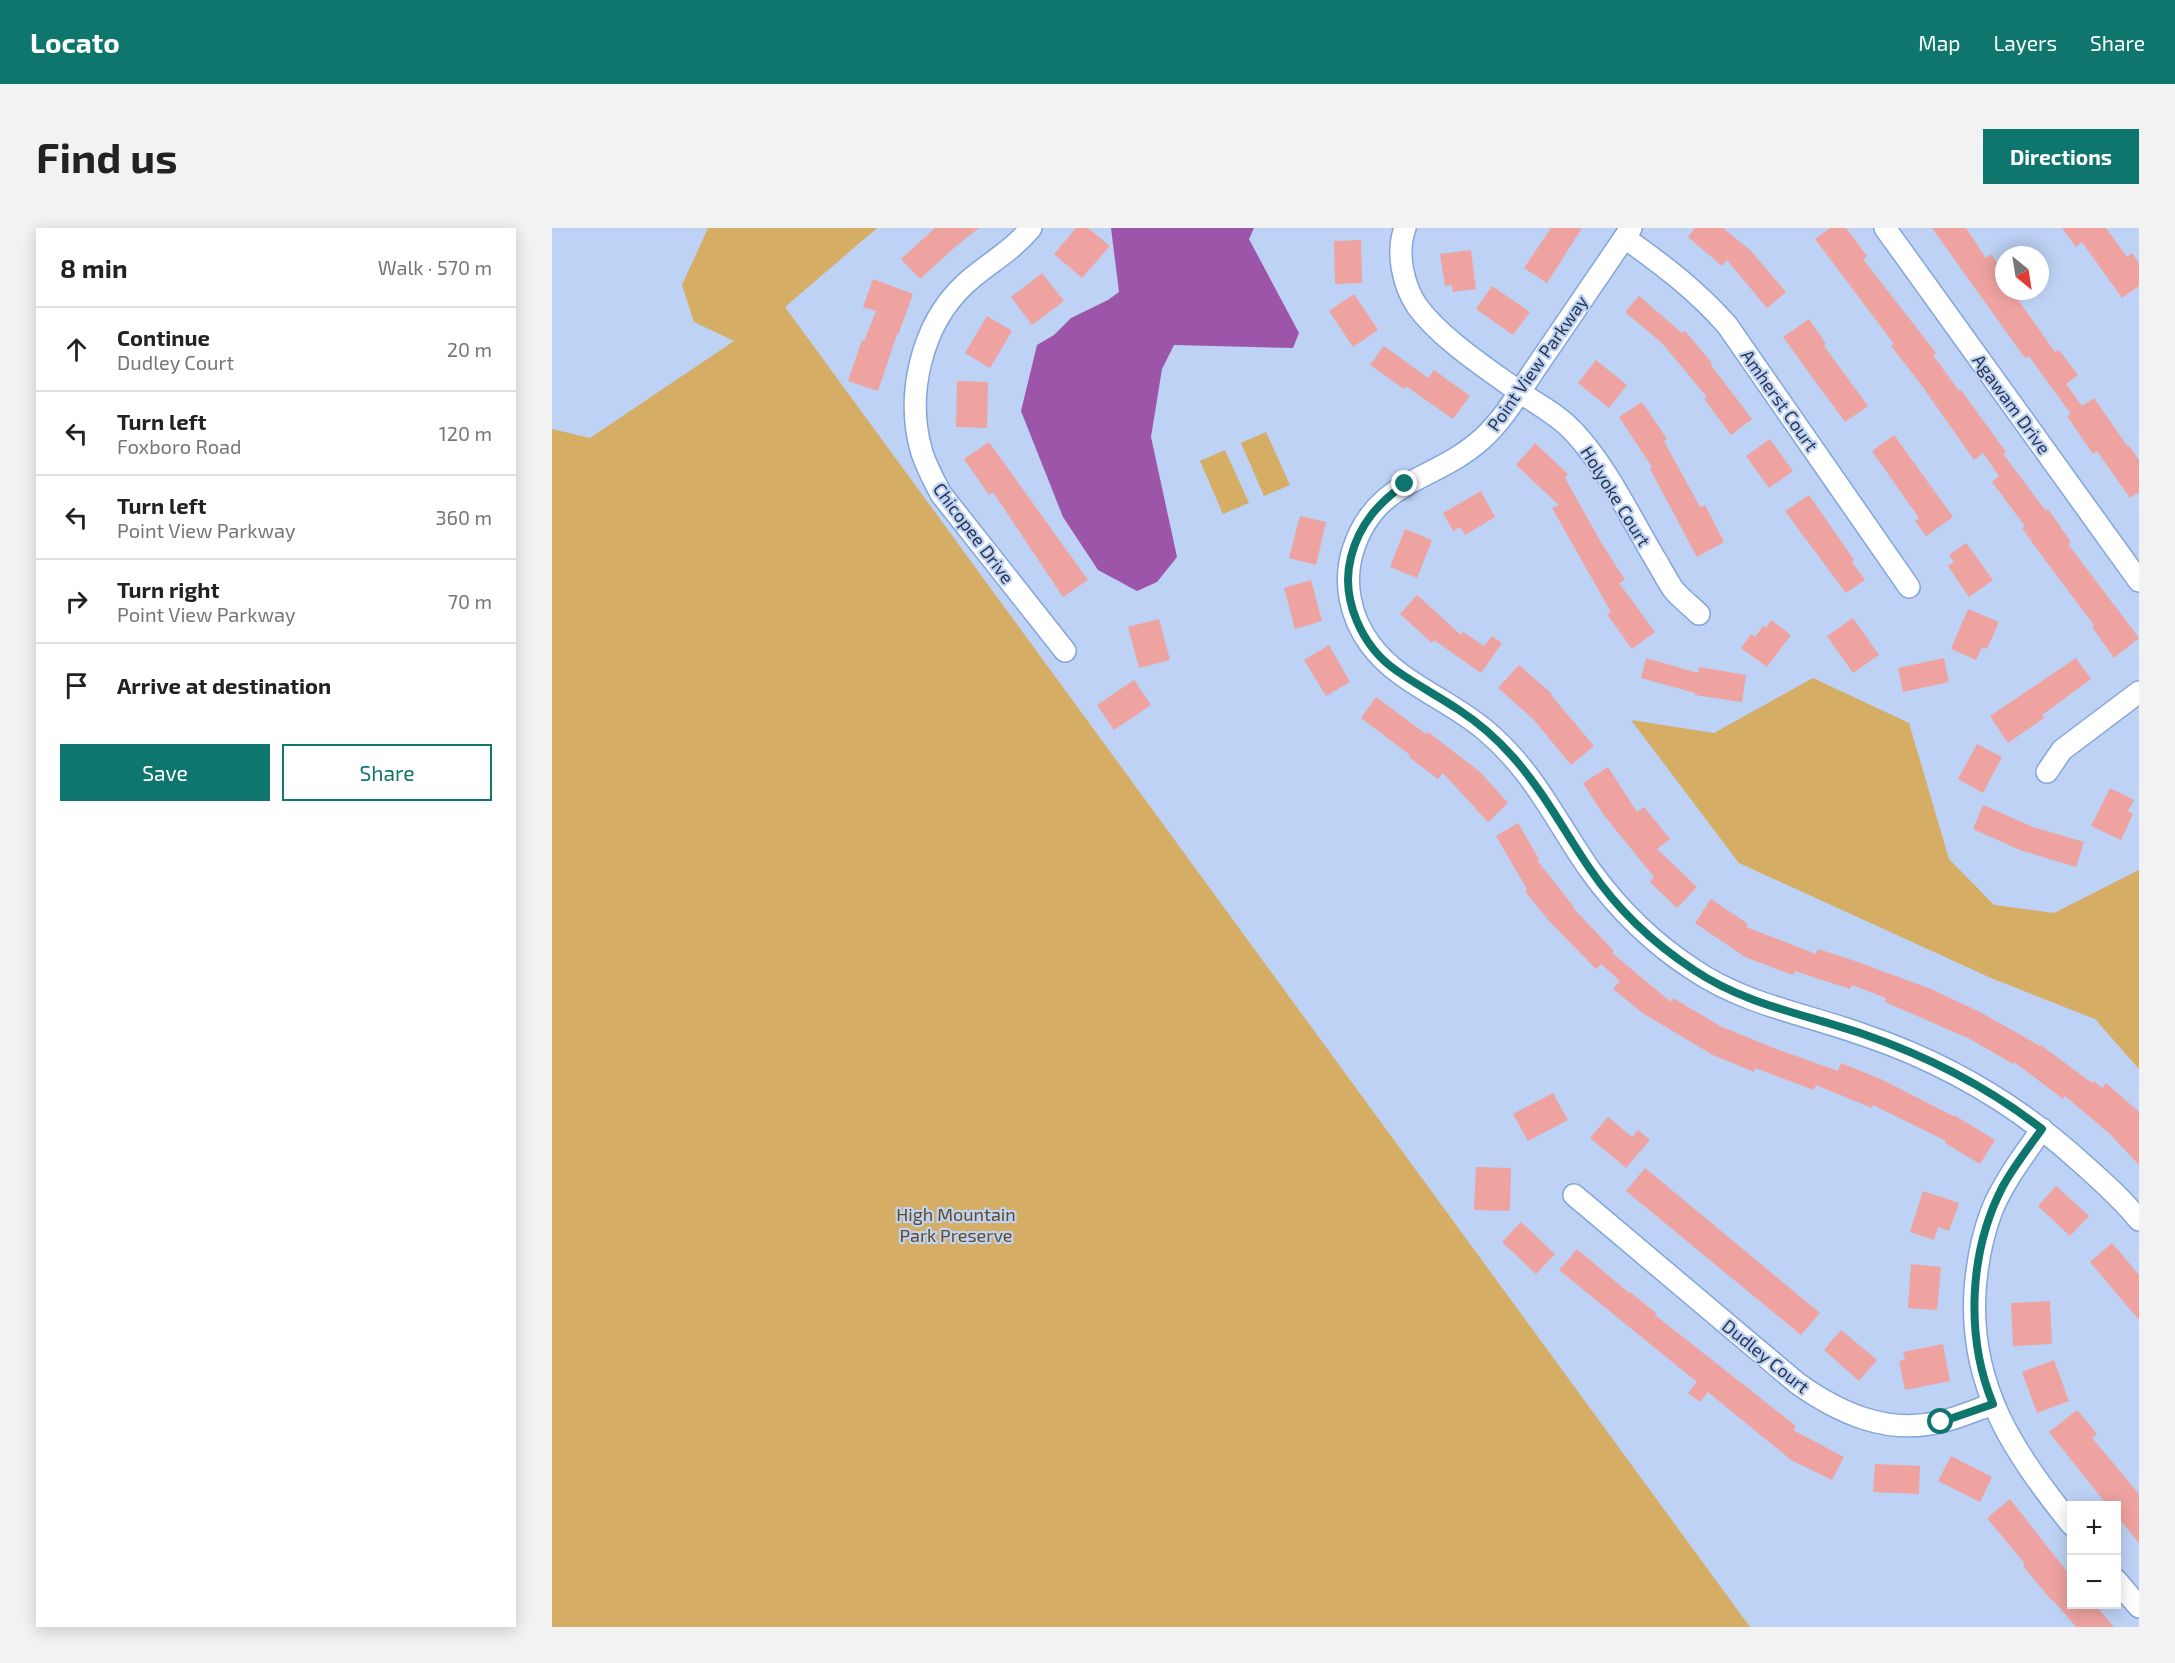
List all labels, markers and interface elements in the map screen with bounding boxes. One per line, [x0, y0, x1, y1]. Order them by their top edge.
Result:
text: Locato [30, 25, 120, 59]
text: Map [1918, 30, 1960, 55]
text: Layers [1993, 30, 2057, 55]
text: Share [2090, 30, 2145, 55]
button: Directions [1983, 129, 2139, 184]
text: Find us [36, 131, 178, 181]
north arrow [1995, 246, 2049, 300]
text: 8 min [60, 252, 128, 283]
text: Walk · 570 m [378, 255, 492, 279]
street label: Point View Parkway [1482, 290, 1592, 435]
text: Continue [117, 324, 210, 350]
icon: ahead [60, 333, 93, 366]
text: 20 m [447, 337, 492, 361]
street label: Amherst Court [1737, 345, 1823, 455]
text: Dudley Court [117, 350, 234, 374]
street label: Agawam Drive [1968, 350, 2056, 458]
text: Turn left [117, 408, 206, 434]
icon: left [60, 417, 93, 450]
text: 120 m [439, 421, 492, 445]
text: Foxboro Road [117, 434, 242, 458]
street label: Holyoke Court [1576, 442, 1656, 550]
route end [1391, 470, 1417, 496]
street label: Chicopee Drive [929, 478, 1019, 588]
text: Turn left [117, 492, 206, 518]
icon: left [60, 501, 93, 534]
text: 360 m [435, 505, 492, 529]
text: Point View Parkway [117, 518, 296, 542]
text: Turn right [117, 576, 219, 602]
icon: right [60, 585, 93, 618]
text: 70 m [448, 589, 492, 613]
text: Point View Parkway [117, 602, 296, 626]
icon: arrive [60, 669, 93, 702]
text: Arrive at destination [117, 672, 331, 698]
button: Save [60, 744, 270, 801]
button: Share [282, 744, 492, 801]
park label: High Mountain Park Preserve [896, 1203, 1016, 1246]
street label: Dudley Court [1718, 1314, 1814, 1398]
route start [1927, 1408, 1953, 1434]
map controls [2067, 1501, 2121, 1609]
button: + [2067, 1501, 2121, 1555]
button: − [2067, 1555, 2121, 1609]

